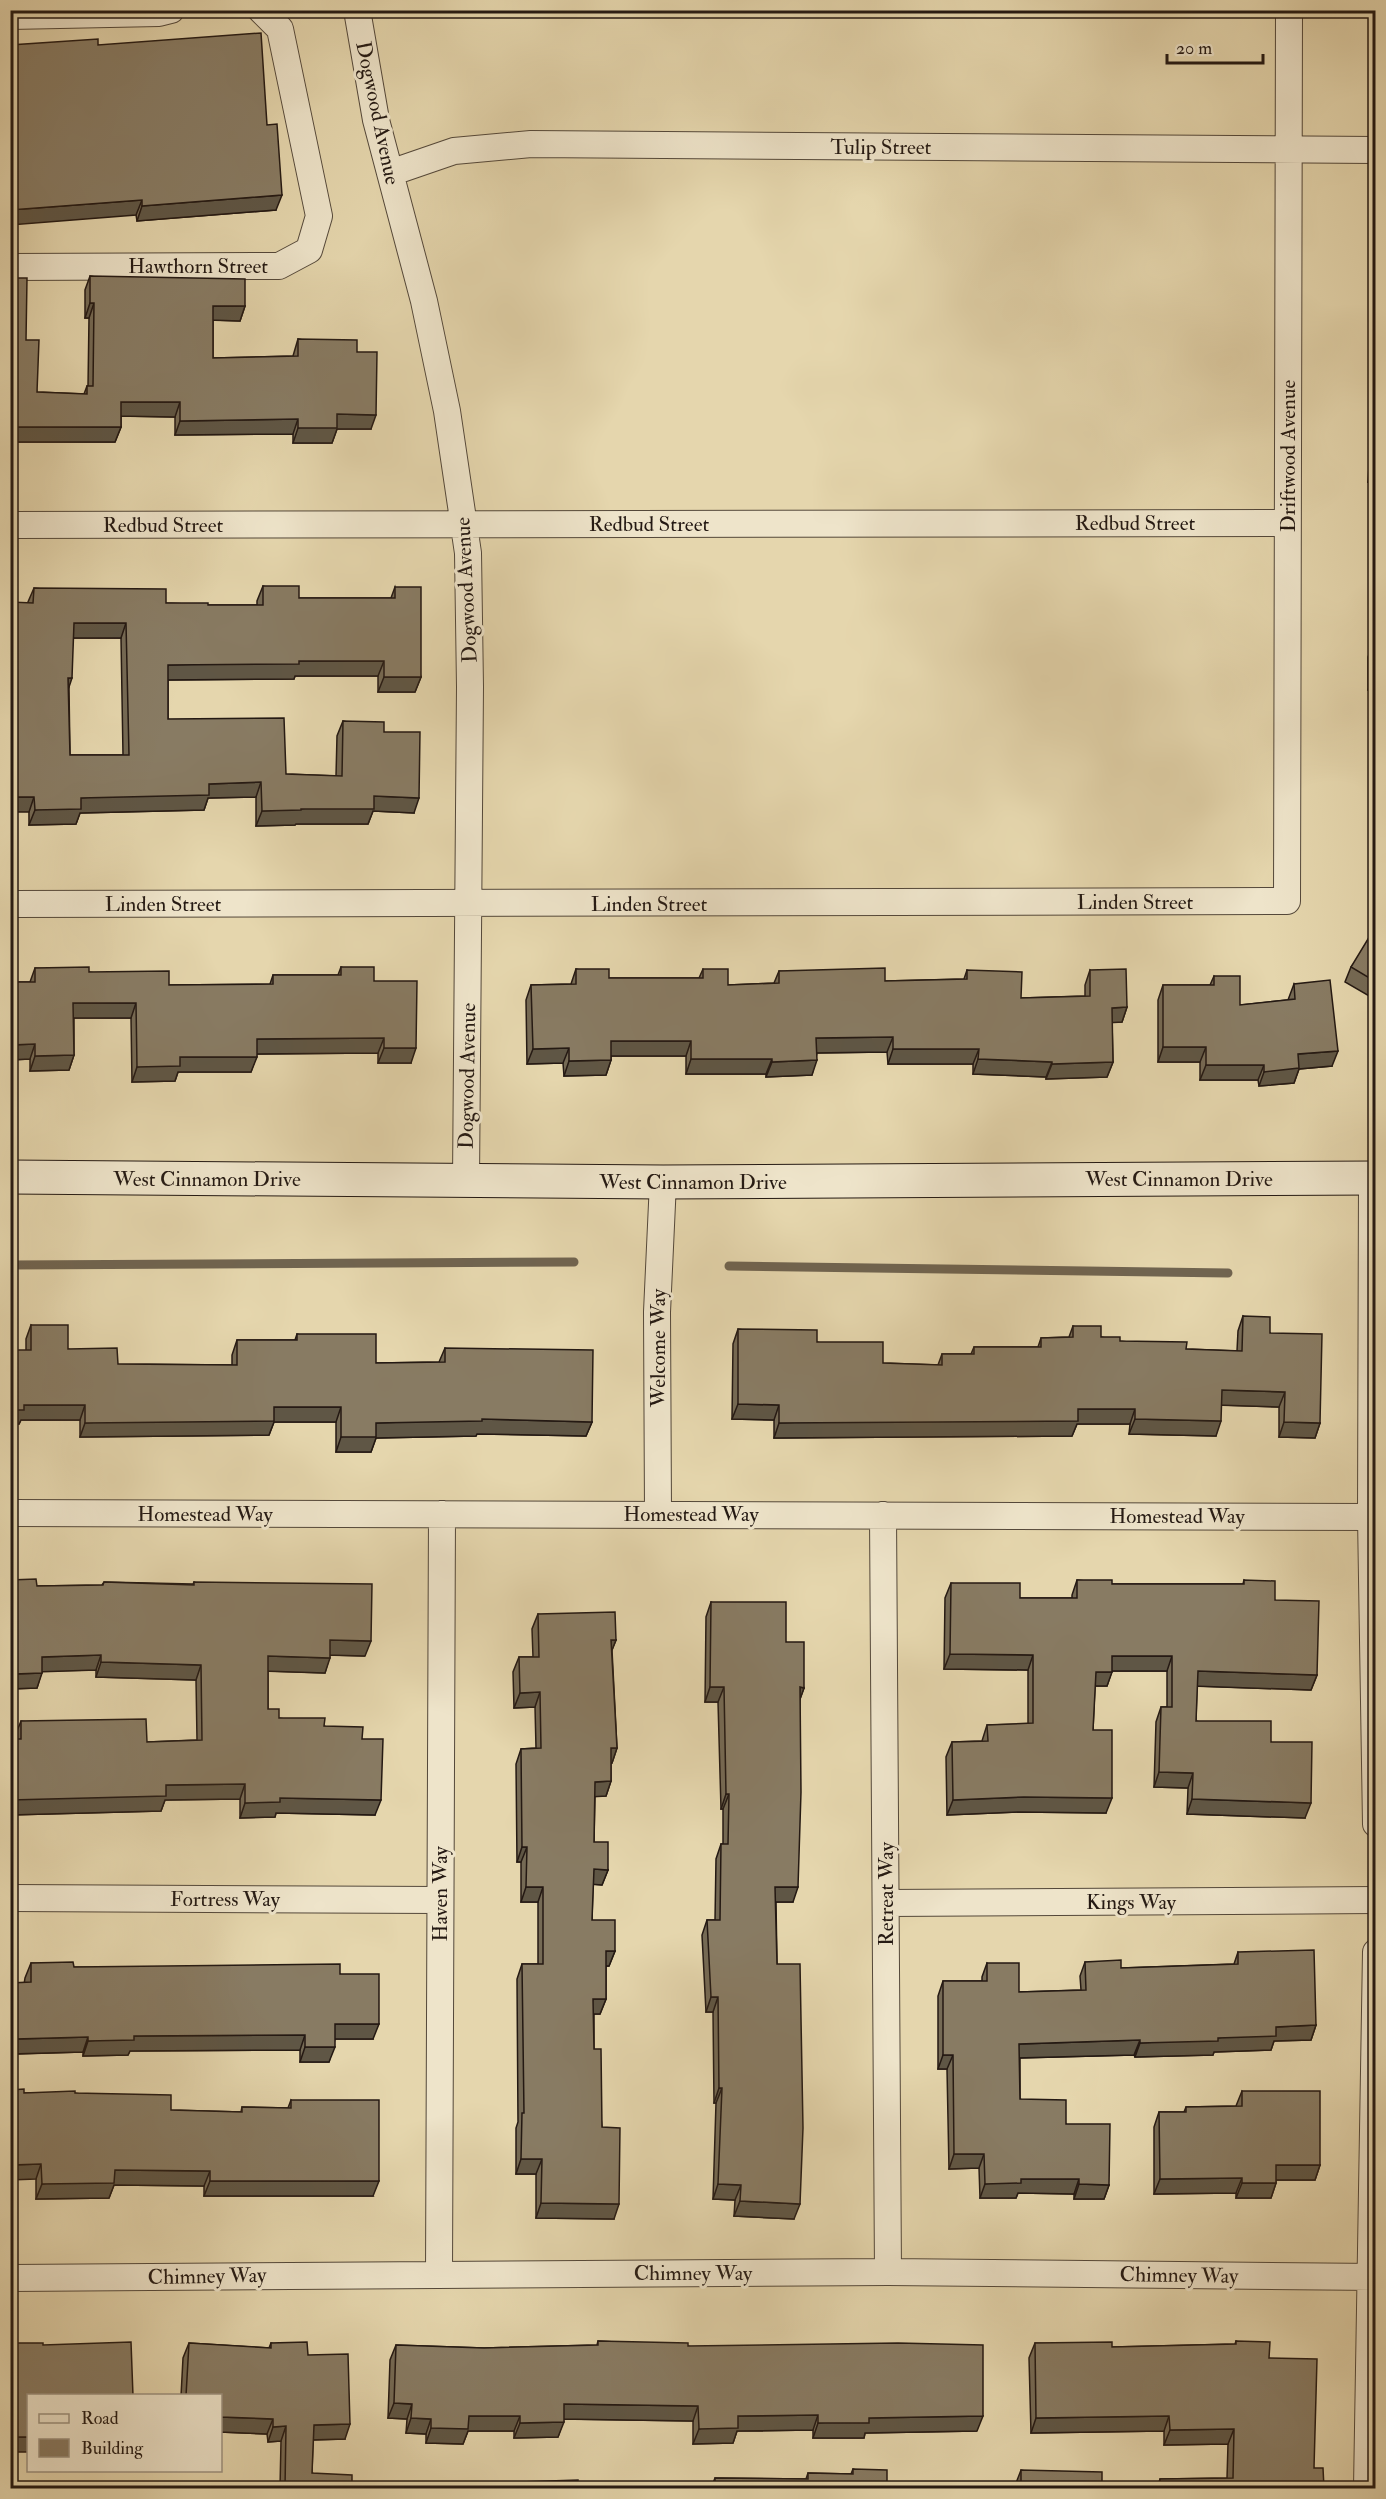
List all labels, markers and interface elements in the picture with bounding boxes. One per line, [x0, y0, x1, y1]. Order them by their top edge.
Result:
scale bar [1167, 27, 1263, 65]
text: 20 m [1176, 37, 1212, 60]
street label: Dogwood Avenue [349, 39, 406, 188]
street label: Tulip Street [831, 134, 932, 161]
street label: Hawthorn Street [128, 253, 268, 280]
street label: Driftwood Avenue [1275, 379, 1302, 532]
street label: Redbud Street [1075, 510, 1195, 537]
street label: Redbud Street [589, 511, 709, 538]
street label: Redbud Street [103, 512, 223, 539]
street label: Dogwood Avenue [449, 516, 484, 664]
street label: Linden Street [1077, 889, 1193, 916]
street label: Linden Street [105, 891, 221, 918]
street label: Linden Street [591, 891, 707, 918]
street label: Dogwood Avenue [453, 1002, 482, 1149]
street label: West Cinnamon Drive [112, 1166, 301, 1193]
street label: West Cinnamon Drive [1084, 1166, 1273, 1193]
street label: West Cinnamon Drive [598, 1169, 787, 1196]
street label: Welcome Way [645, 1288, 672, 1408]
street label: Homestead Way [137, 1501, 273, 1528]
street label: Homestead Way [623, 1501, 759, 1528]
street label: Homestead Way [1109, 1503, 1245, 1530]
street label: Retreat Way [873, 1841, 900, 1946]
street label: Haven Way [427, 1845, 454, 1942]
street label: Fortress Way [170, 1886, 281, 1913]
street label: Kings Way [1086, 1889, 1177, 1916]
street label: Chimney Way [634, 2260, 753, 2287]
street label: Chimney Way [1119, 2261, 1239, 2290]
street label: Chimney Way [147, 2262, 267, 2291]
legend [27, 2394, 222, 2472]
text: Road [81, 2407, 119, 2430]
text: Building [81, 2437, 144, 2460]

